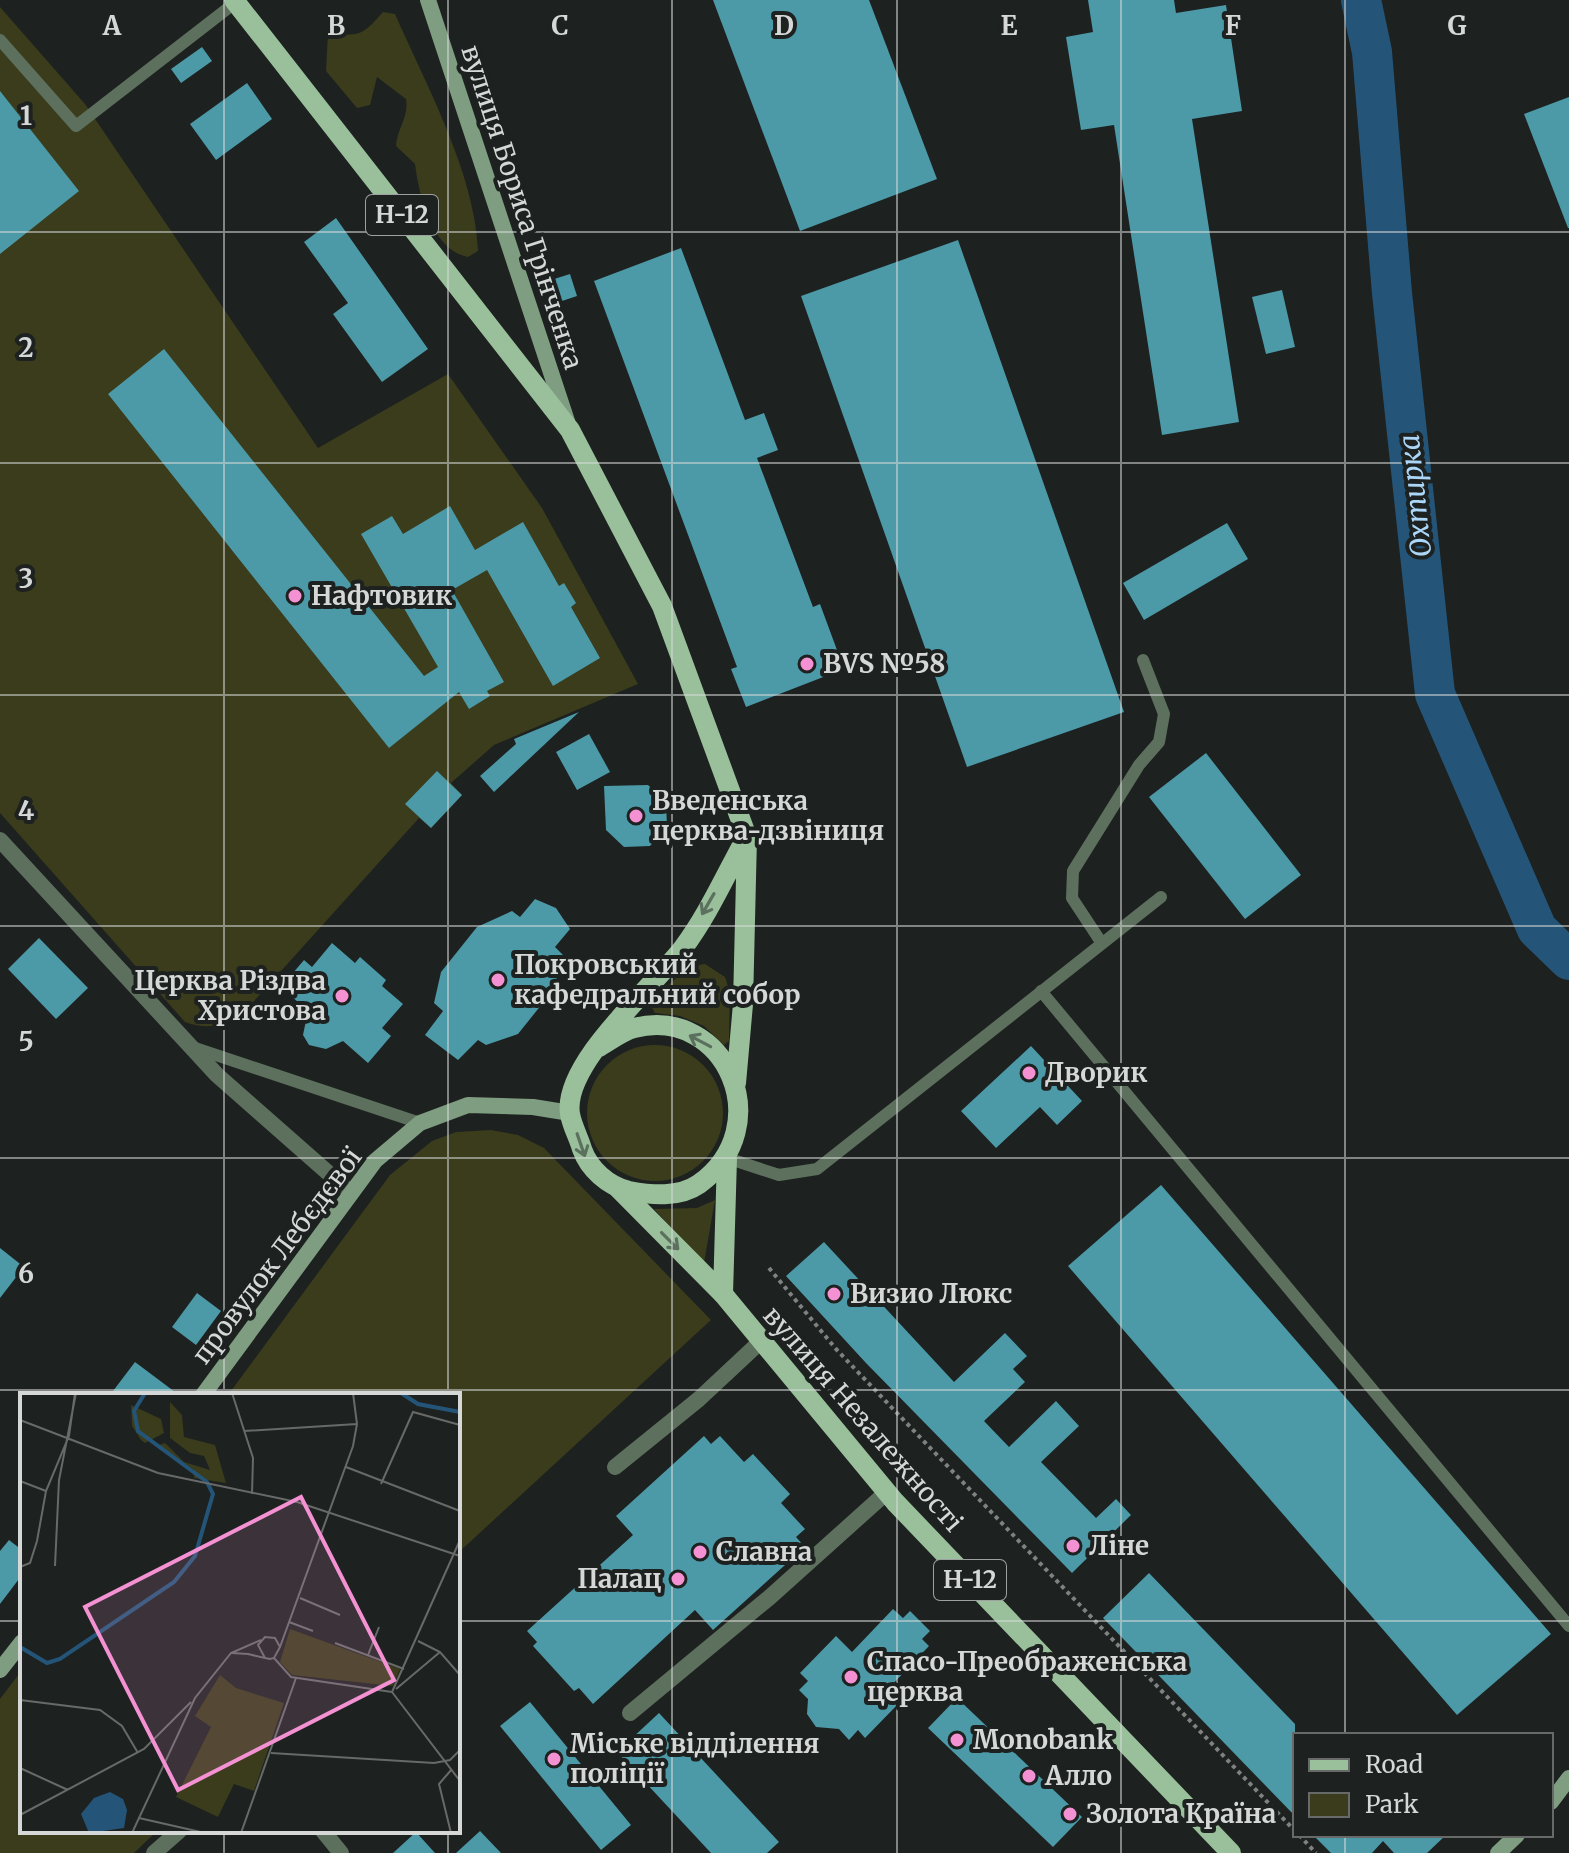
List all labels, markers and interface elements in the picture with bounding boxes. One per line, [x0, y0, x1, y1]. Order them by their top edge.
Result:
text: A [102, 9, 122, 42]
text: B [327, 9, 345, 42]
text: C [551, 9, 569, 42]
text: D [774, 9, 794, 42]
text: E [1001, 9, 1018, 42]
text: F [1225, 9, 1241, 42]
text: G [1448, 9, 1467, 42]
street label: вулиця Бориса Грінченка [454, 41, 591, 373]
text: 1 [20, 99, 32, 132]
road number: Н-12 [366, 195, 438, 235]
text: 2 [18, 331, 34, 364]
water label: Охтирка [1391, 433, 1439, 559]
text: 3 [19, 562, 33, 595]
place label: Нафтовик [311, 579, 452, 612]
marker: Нафтовик [286, 587, 304, 605]
place label: BVS №58 [823, 647, 945, 680]
marker: BVS №58 [798, 655, 816, 673]
place label: Введенська церква-дзвіниця [652, 784, 884, 847]
text: 4 [18, 794, 35, 827]
marker: Введенська церква-дзвіниця [627, 807, 645, 825]
one-way arrow [700, 892, 715, 916]
place label: Покровський кафедральний собор [514, 948, 800, 1011]
place label: Церква Різдва Христова [134, 964, 326, 1027]
marker: Покровський кафедральний собор [489, 971, 507, 989]
marker: Церква Різдва Христова [333, 987, 351, 1005]
text: 5 [18, 1025, 34, 1058]
one-way arrow [688, 1032, 712, 1048]
place label: Дворик [1045, 1056, 1147, 1089]
marker: Дворик [1020, 1064, 1038, 1082]
one-way arrow [575, 1132, 589, 1157]
street label: провулок Лебєдєвої [185, 1141, 369, 1370]
one-way arrow [660, 1231, 679, 1250]
text: 6 [18, 1257, 34, 1290]
place label: Визио Люкс [850, 1277, 1012, 1310]
marker: Визио Люкс [825, 1285, 843, 1303]
street label: вулиця Незалежності [756, 1299, 970, 1538]
inset map [20, 1393, 460, 1833]
place label: Ліне [1089, 1529, 1149, 1562]
place label: Славна [716, 1535, 812, 1568]
marker: Ліне [1064, 1537, 1082, 1555]
marker: Славна [691, 1543, 709, 1561]
road number: Н-12 [934, 1560, 1006, 1600]
place label: Палац [577, 1562, 662, 1595]
marker: Палац [669, 1570, 687, 1588]
place label: Спасо-Преображенська церква [867, 1645, 1187, 1708]
marker: Спасо-Преображенська церква [842, 1668, 860, 1686]
place label: Monobank [973, 1723, 1113, 1756]
place label: Міське відділення поліції [570, 1727, 820, 1790]
marker: Monobank [948, 1731, 966, 1749]
legend [1293, 1733, 1553, 1837]
text: Road [1365, 1749, 1423, 1780]
marker: Міське відділення поліції [545, 1750, 563, 1768]
place label: Алло [1044, 1759, 1112, 1792]
marker: Алло [1020, 1767, 1038, 1785]
text: Park [1365, 1789, 1419, 1820]
place label: Золота Країна [1086, 1797, 1276, 1830]
marker: Золота Країна [1061, 1805, 1079, 1823]

